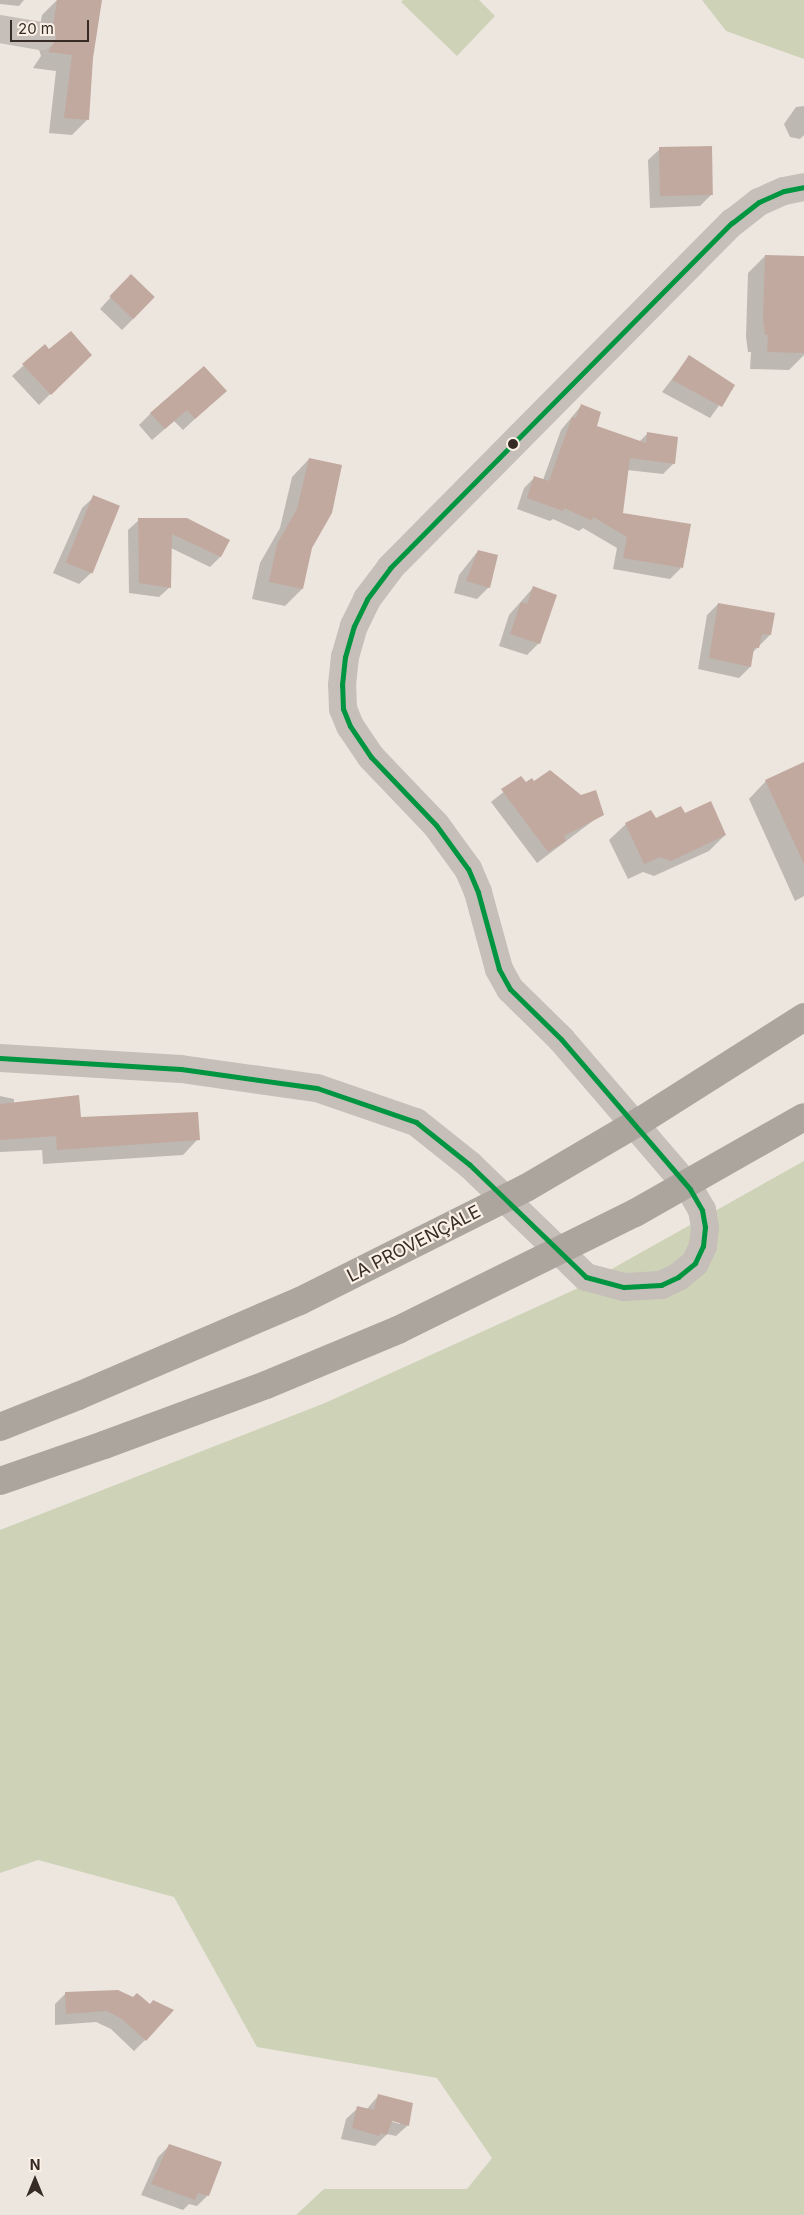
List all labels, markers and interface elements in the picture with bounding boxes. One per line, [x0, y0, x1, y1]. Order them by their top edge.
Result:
scale bar [12, 10, 91, 42]
text: 20 m [18, 19, 54, 38]
unlabelled marker [508, 439, 518, 449]
street label: LA PROVENÇALE [344, 1201, 484, 1287]
north arrow [10, 2155, 60, 2205]
text: N [30, 2156, 40, 2173]

